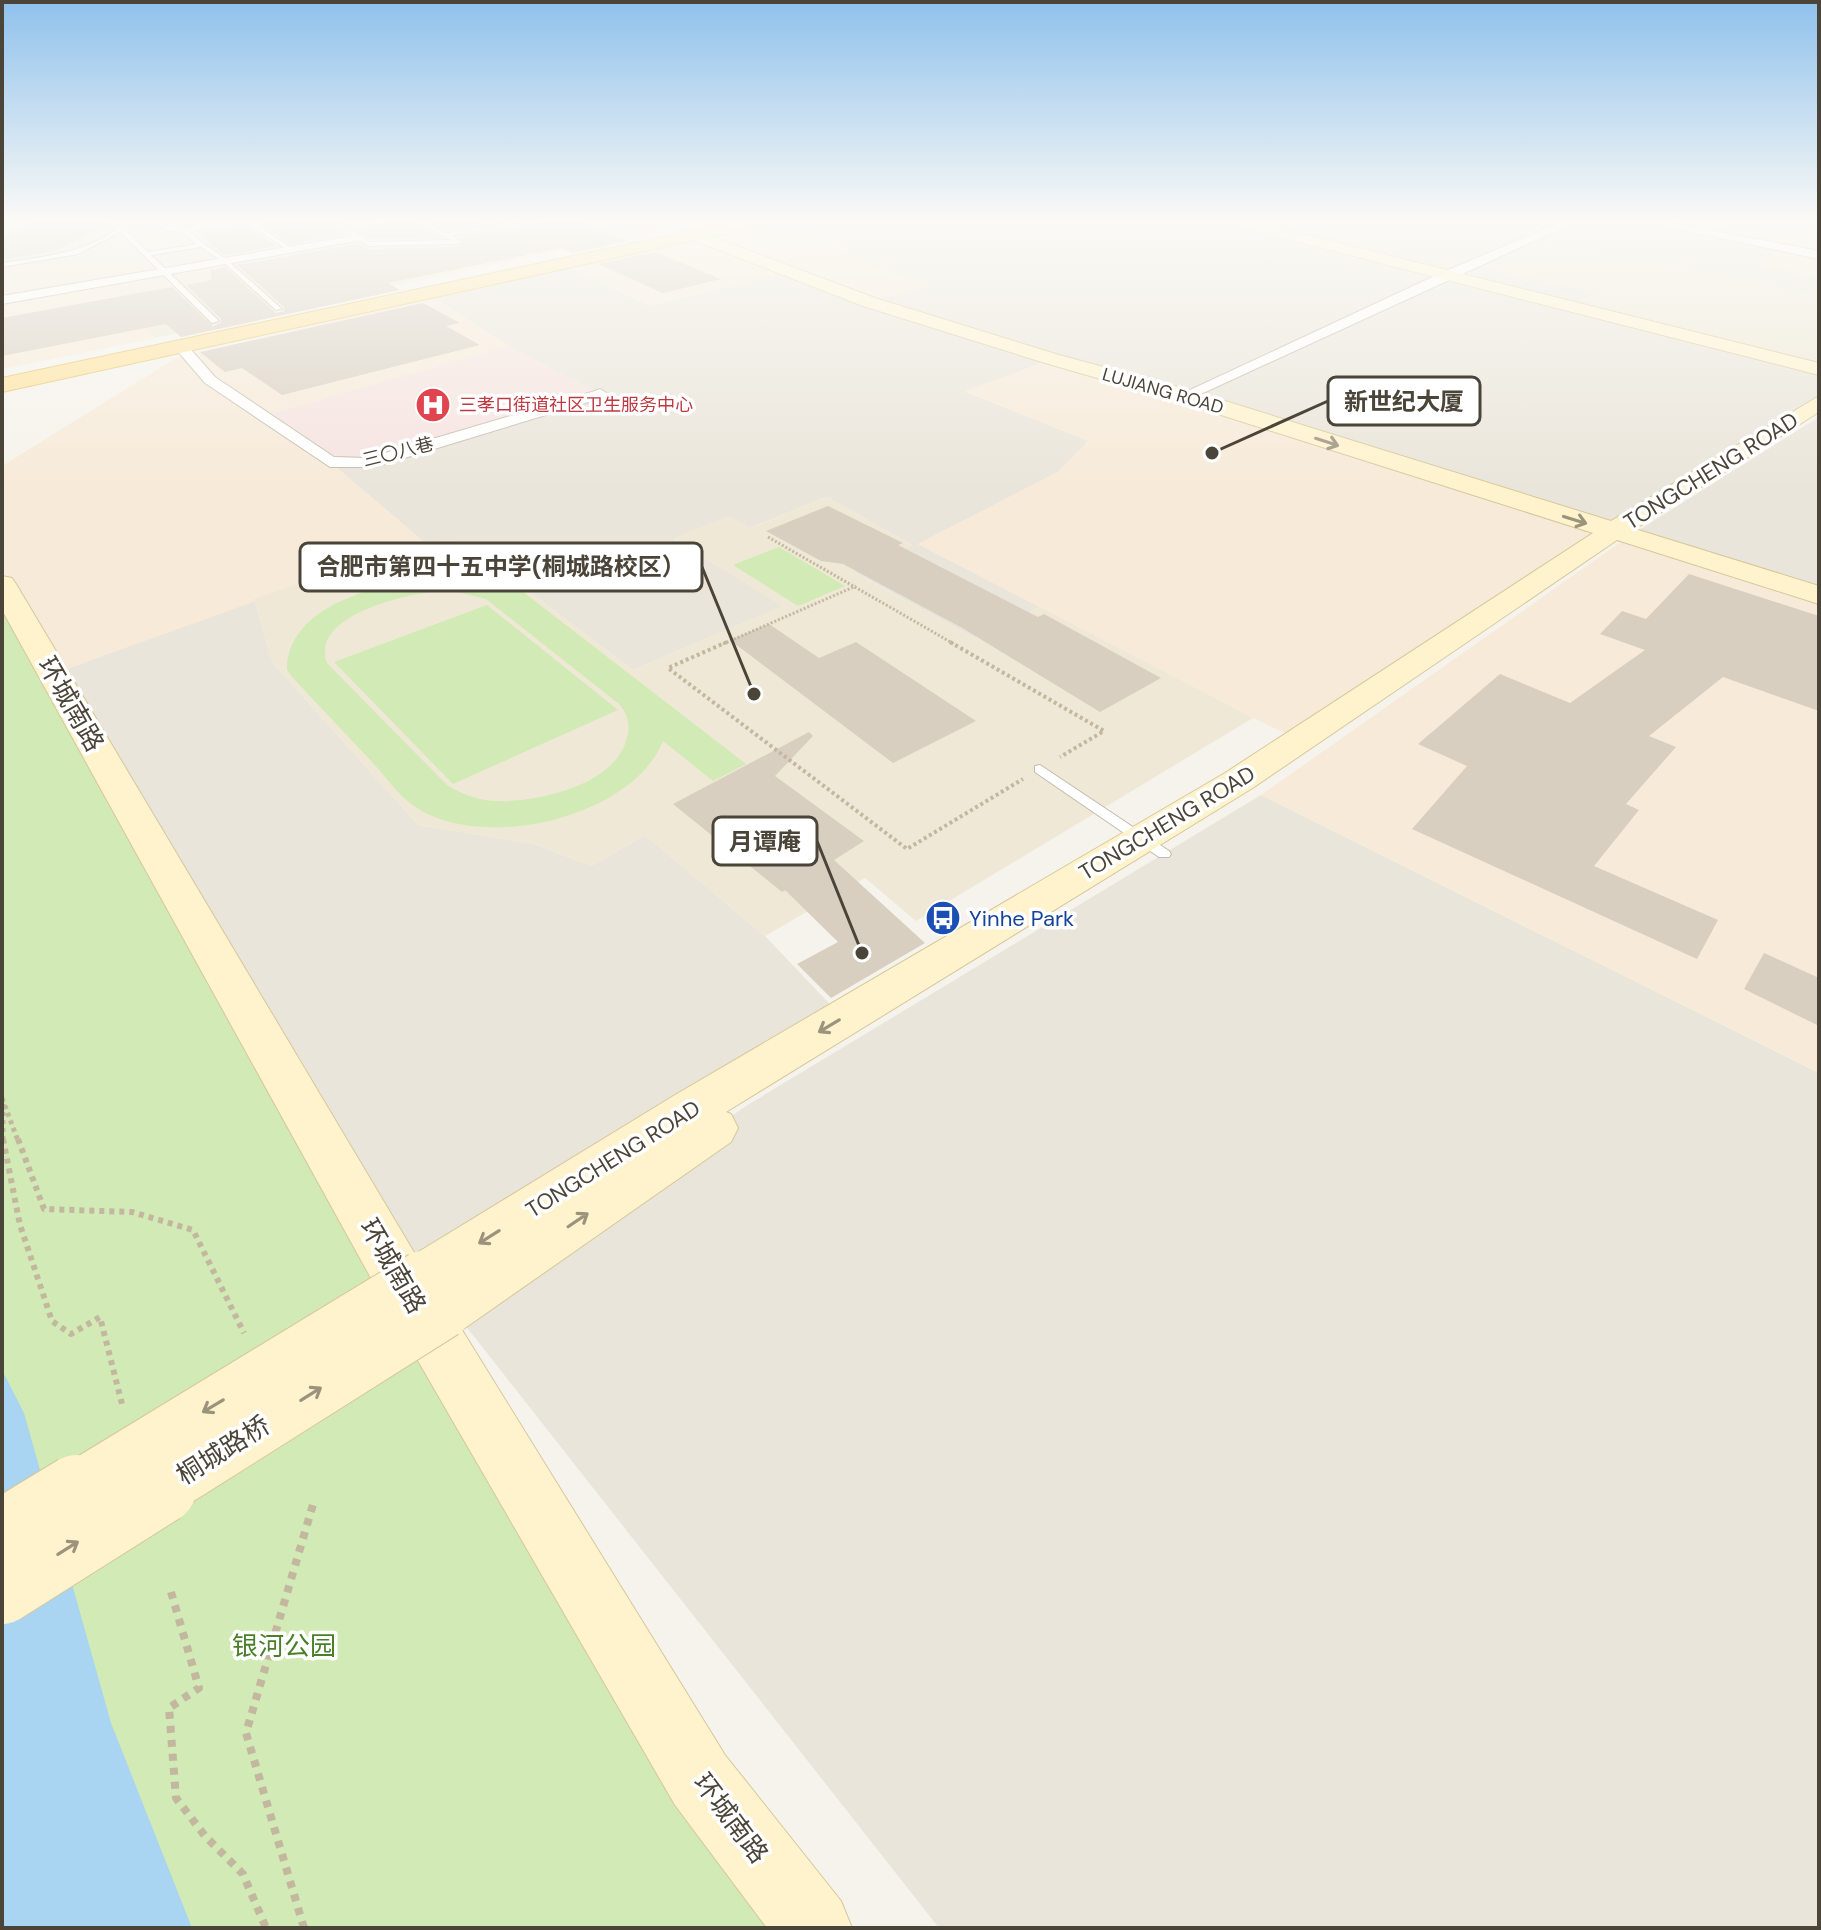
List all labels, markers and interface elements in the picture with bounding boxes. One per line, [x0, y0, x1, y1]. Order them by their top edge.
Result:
street label: LUJIANG ROAD [1100, 362, 1226, 420]
callout: 新世纪大厦 [1328, 377, 1480, 425]
hospital icon: 三孝口街道社区卫生服务中心 [414, 386, 452, 424]
text: 新世纪大厦 [1344, 386, 1464, 417]
place label: 三孝口街道社区卫生服务中心 [459, 393, 693, 417]
street label: TONGCHENG ROAD [1618, 406, 1804, 536]
street label: 三〇八巷 [360, 432, 436, 472]
one-way arrow [1314, 436, 1339, 451]
one-way arrow [1562, 514, 1587, 529]
callout: 合肥市第四十五中学(桐城路校区） [300, 543, 702, 591]
text: 合肥市第四十五中学(桐城路校区） [316, 551, 686, 582]
street label: 环城南路 [30, 650, 112, 758]
street label: TONGCHENG ROAD [1074, 759, 1260, 887]
callout: 月谭庵 [713, 817, 817, 865]
text: 月谭庵 [729, 826, 801, 857]
bus stop icon: Yinhe Park [924, 899, 962, 937]
place label: Yinhe Park [969, 904, 1074, 933]
one-way arrow [818, 1019, 841, 1035]
street label: TONGCHENG ROAD [520, 1094, 706, 1224]
street label: 环城南路 [352, 1212, 434, 1320]
one-way arrow [566, 1212, 588, 1228]
one-way arrow [478, 1229, 501, 1245]
one-way arrow [300, 1386, 322, 1403]
one-way arrow [202, 1398, 225, 1414]
street label: 桐城路桥 [170, 1408, 276, 1492]
one-way arrow [56, 1539, 79, 1555]
park label: 银河公园 [232, 1629, 336, 1663]
street label: 环城南路 [686, 1766, 776, 1870]

